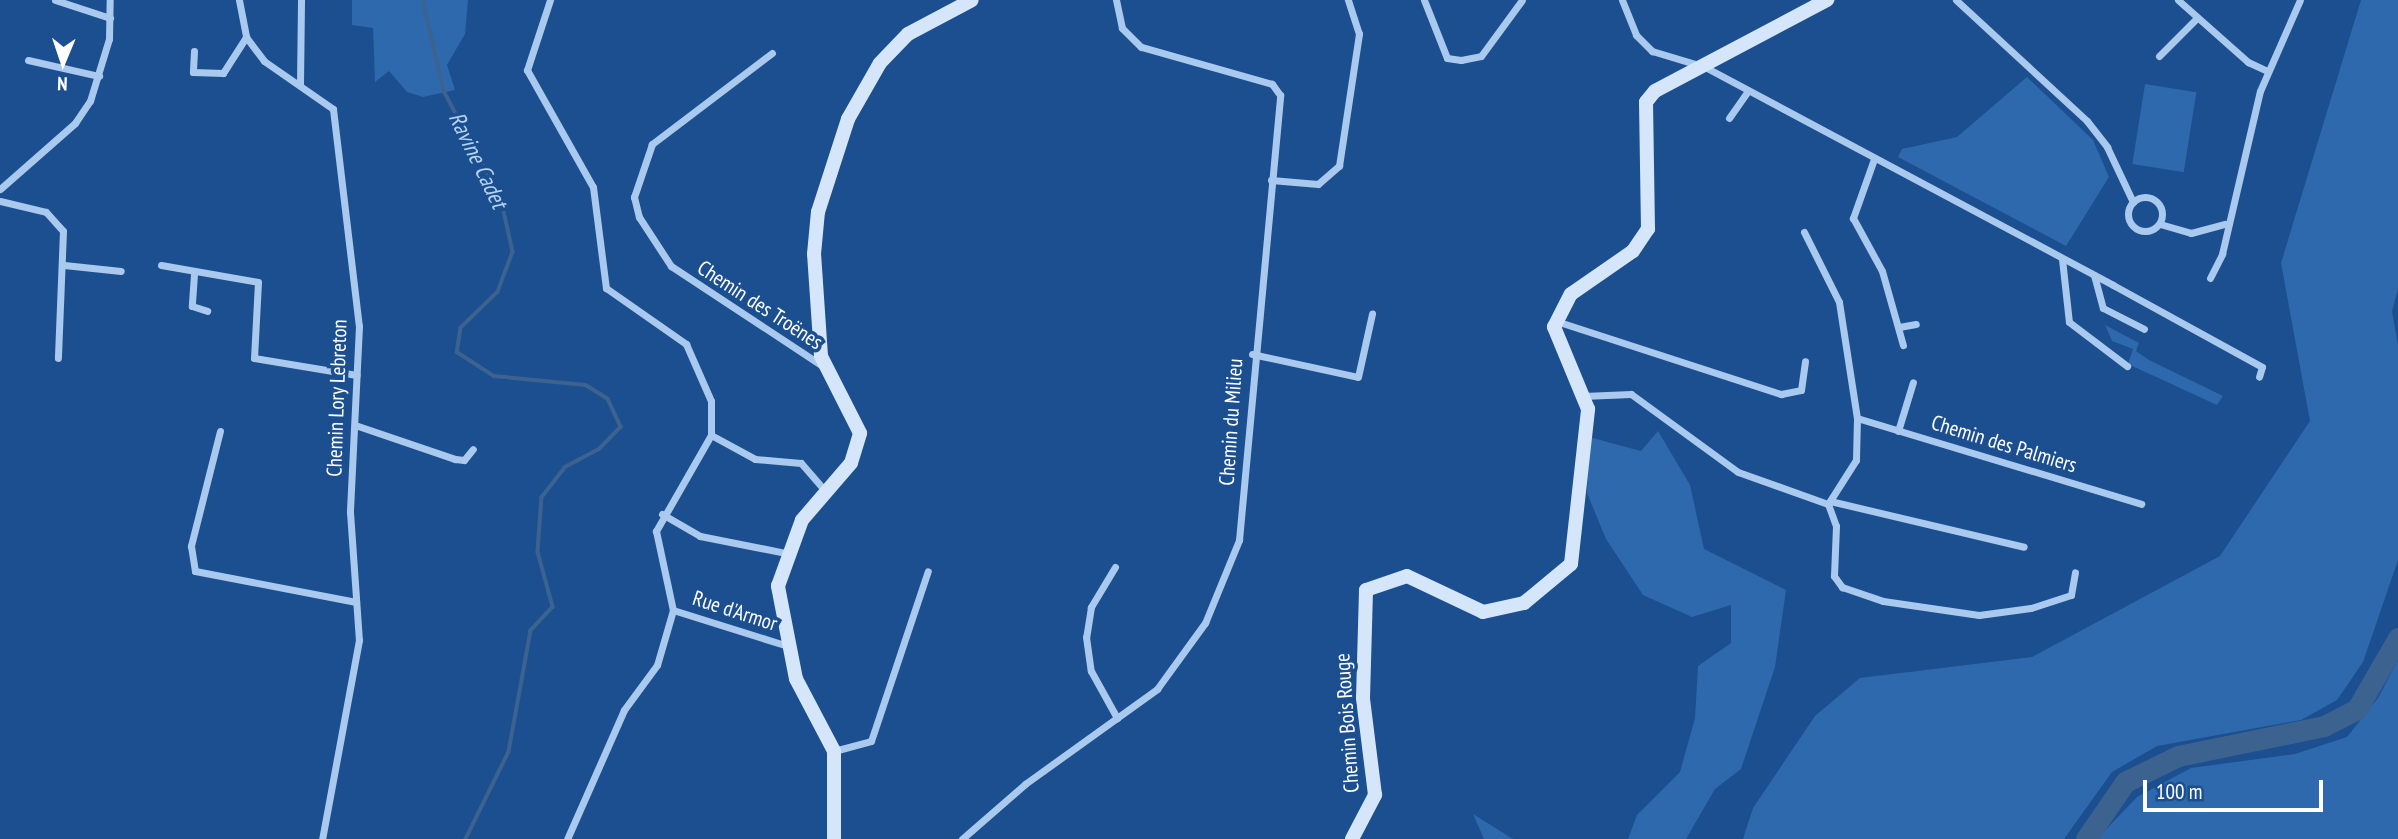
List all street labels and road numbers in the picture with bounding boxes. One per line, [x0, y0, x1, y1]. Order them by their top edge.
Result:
street label: Chemin des Troënes [692, 255, 828, 355]
street label: Chemin Lory Lebreton [322, 318, 352, 478]
street label: Chemin du Milieu [1214, 358, 1248, 486]
street label: Chemin des Palmiers [1928, 410, 2080, 478]
street label: Rue d'Armor [690, 586, 780, 636]
street label: Chemin Bois Rouge [1330, 652, 1364, 794]

